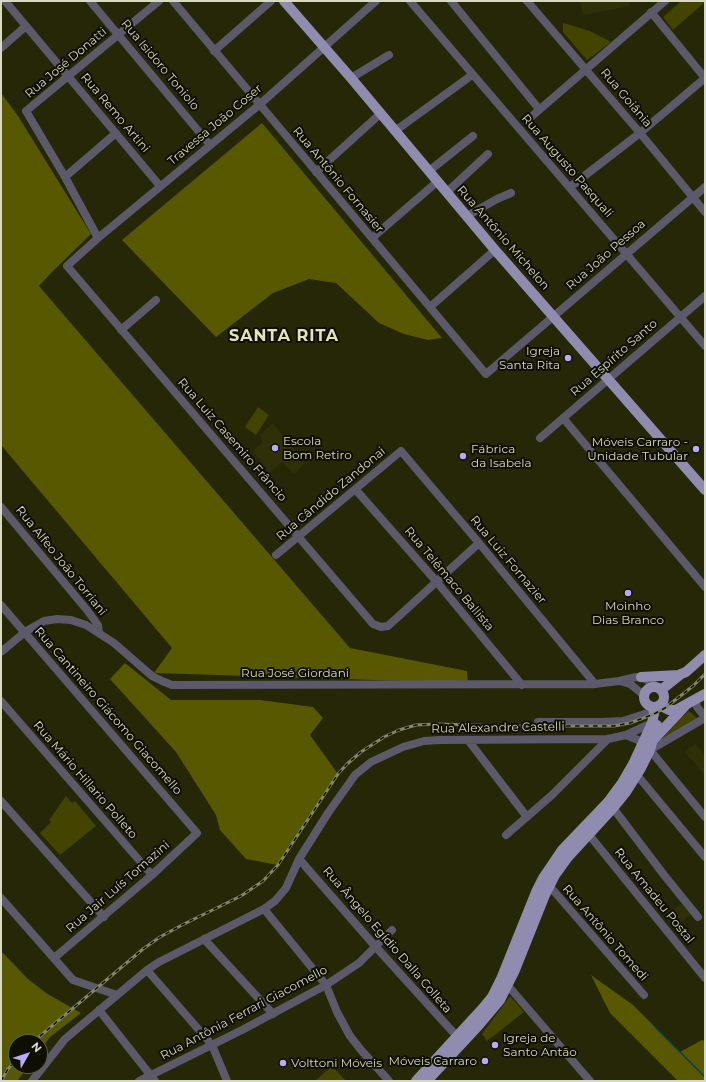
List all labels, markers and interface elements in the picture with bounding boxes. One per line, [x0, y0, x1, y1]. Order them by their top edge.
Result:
street label: Rua Isidoro Toniolo [118, 17, 202, 113]
street label: Rua José Donatti [22, 25, 110, 101]
street label: Rua Goiânia [597, 66, 655, 130]
street label: Rua Remo Artini [78, 70, 152, 156]
street label: Travessa João Coser [165, 81, 265, 169]
street label: Rua Augusto Pasquali [518, 111, 616, 221]
street label: Rua Antônio Fornasier [289, 124, 387, 236]
street label: Rua Antônio Michelon [454, 183, 552, 293]
street label: Rua João Pessoa [563, 217, 649, 293]
street label: Rua Espírito Santo [568, 316, 660, 400]
district label: SANTA RITA [229, 326, 339, 346]
place label: Igreja Santa Rita [499, 344, 560, 372]
marker: Igreja Santa Rita [563, 353, 573, 363]
street label: Rua Luiz Casemiro Frâncio [174, 375, 290, 505]
place label: Escola Bom Retiro [283, 434, 352, 462]
place label: Móveis Carraro - Unidade Tubular [587, 435, 688, 463]
place label: Fábrica da Isabela [471, 442, 532, 470]
marker: Escola Bom Retiro [270, 443, 280, 453]
street label: Rua Cândido Zandonai [274, 444, 388, 544]
marker: Móveis Carraro - Unidade Tubular [691, 444, 701, 454]
marker: Fábrica da Isabela [458, 451, 468, 461]
street label: Rua Alfeo João Torriani [12, 503, 110, 619]
street label: Rua Luiz Fornazier [467, 513, 549, 607]
street label: Rua Telêmaco Ballista [401, 524, 497, 634]
marker: Moinho Dias Branco [623, 588, 633, 598]
place label: Moinho Dias Branco [592, 599, 664, 627]
street label: Rua Cantineiro Giácomo Giacomello [31, 624, 185, 798]
street label: Rua José Giordani [241, 666, 349, 680]
street label: Rua Mário Hillario Polleto [30, 718, 140, 842]
street label: Rua Alexandre Castelli [431, 720, 565, 736]
street label: Rua Jair Luís Tomazini [63, 838, 173, 936]
street label: Rua Amadeu Postal [611, 845, 697, 947]
street label: Rua Ângelo Egídio Dalla Colleta [319, 864, 455, 1016]
street label: Rua Antônio Tomedi [559, 882, 651, 984]
street label: Rua Antônia Ferrari Giacomello [158, 963, 330, 1063]
place label: Igreja de Santo Antão [503, 1031, 577, 1059]
north arrow [8, 1034, 48, 1074]
text: N [28, 1039, 45, 1055]
marker: Igreja de Santo Antão [490, 1040, 500, 1050]
place label: Móveis Carraro [389, 1054, 477, 1068]
place label: Volttoni Móveis [291, 1056, 382, 1070]
marker: Móveis Carraro [480, 1056, 490, 1066]
marker: Volttoni Móveis [278, 1058, 288, 1068]

